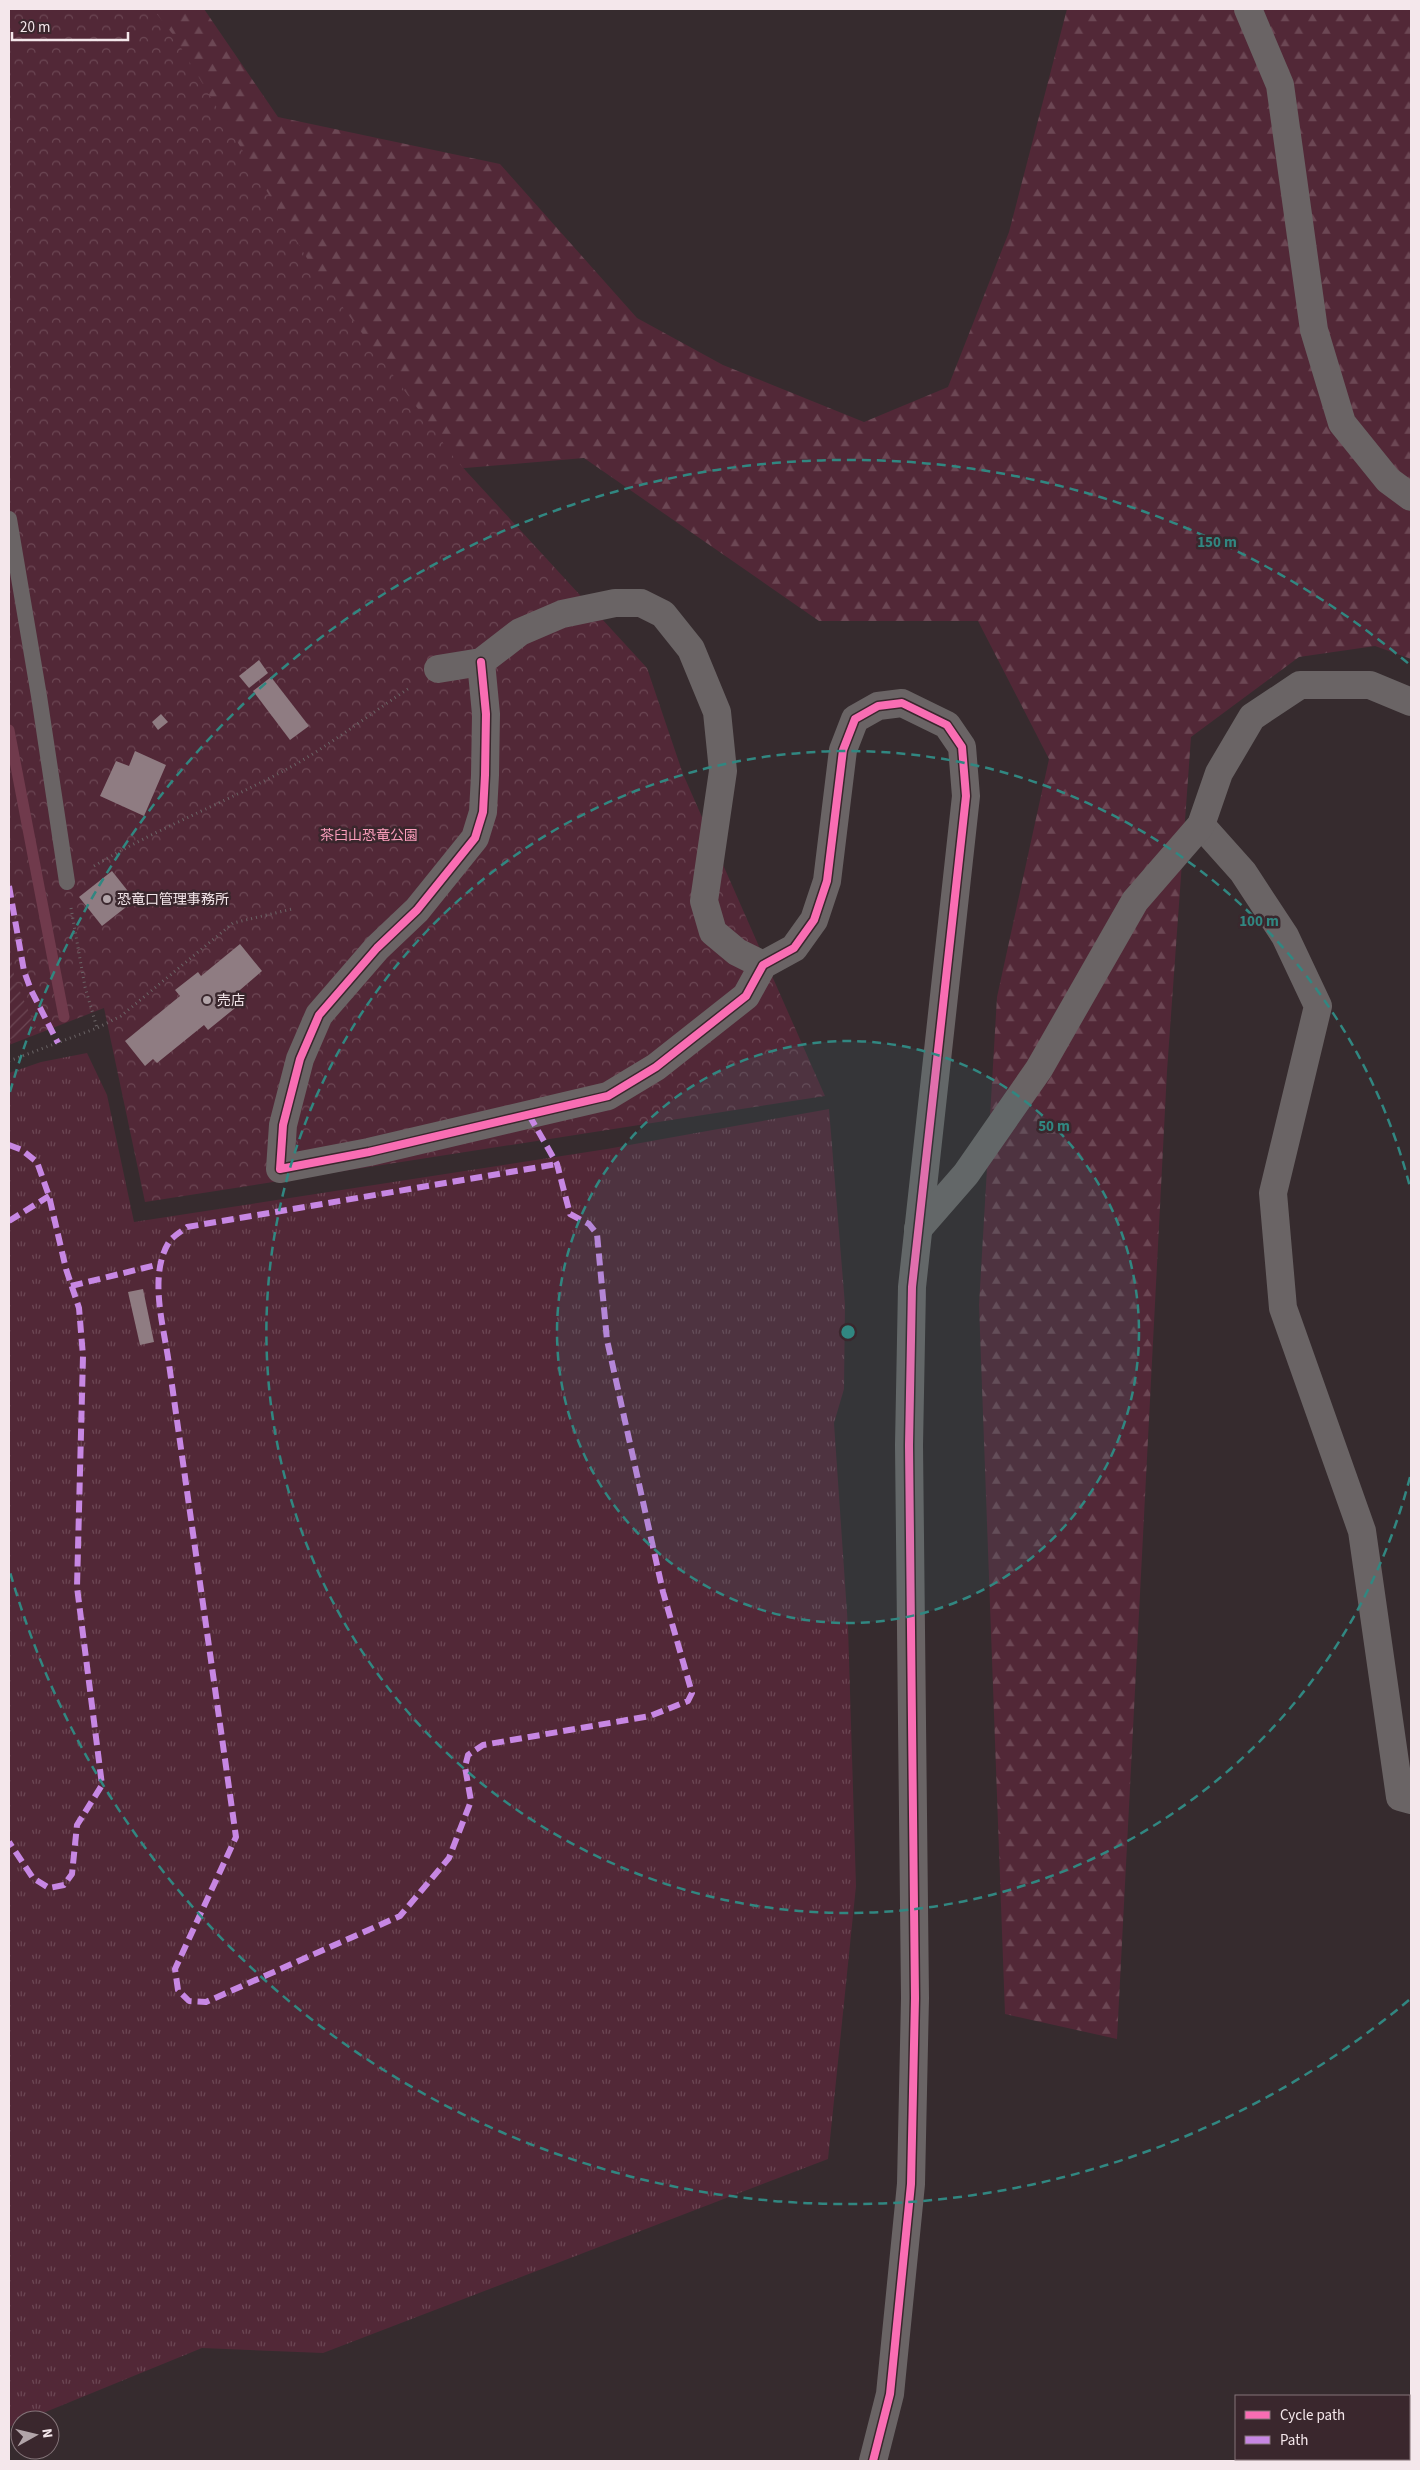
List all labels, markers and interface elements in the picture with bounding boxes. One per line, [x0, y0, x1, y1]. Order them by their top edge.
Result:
scale bar [12, 10, 129, 42]
text: 20 m [20, 17, 50, 38]
text: 150 m [1197, 532, 1237, 553]
park label: 茶臼山恐竜公園 [320, 826, 418, 846]
place label: 恐竜口管理事務所 [117, 890, 229, 910]
marker: 恐竜口管理事務所 [101, 893, 113, 905]
text: 100 m [1239, 911, 1279, 932]
place label: 売店 [217, 991, 245, 1011]
marker: 売店 [201, 994, 213, 1006]
text: 50 m [1038, 1116, 1070, 1137]
centre of rings [839, 1323, 857, 1341]
legend [1235, 2395, 1410, 2460]
text: Cycle path [1280, 2405, 1345, 2426]
north arrow [10, 2410, 60, 2460]
text: N [36, 2427, 57, 2439]
text: Path [1280, 2430, 1308, 2451]

